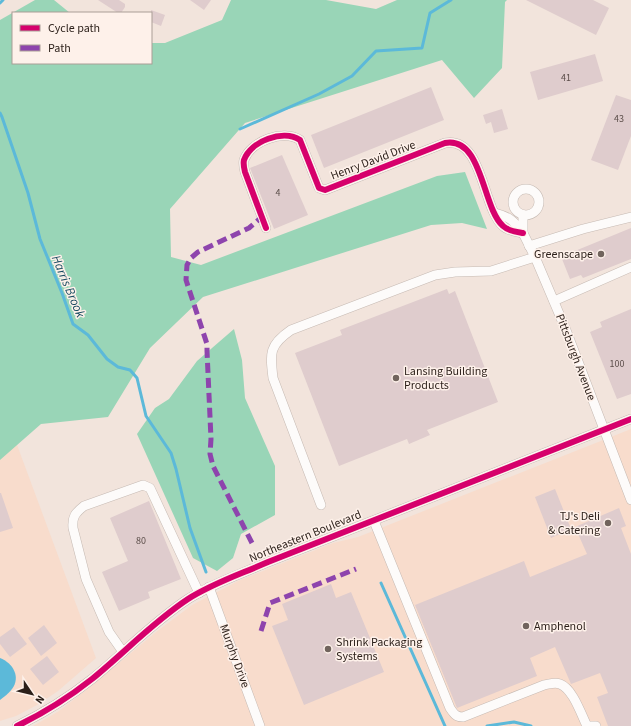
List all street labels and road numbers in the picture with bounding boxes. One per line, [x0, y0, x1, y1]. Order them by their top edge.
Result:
street label: Henry David Drive [328, 136, 418, 185]
street label: Pittsburgh Avenue [551, 311, 600, 403]
street label: Northeastern Boulevard [246, 506, 364, 567]
street label: Murphy Drive [215, 622, 254, 690]

